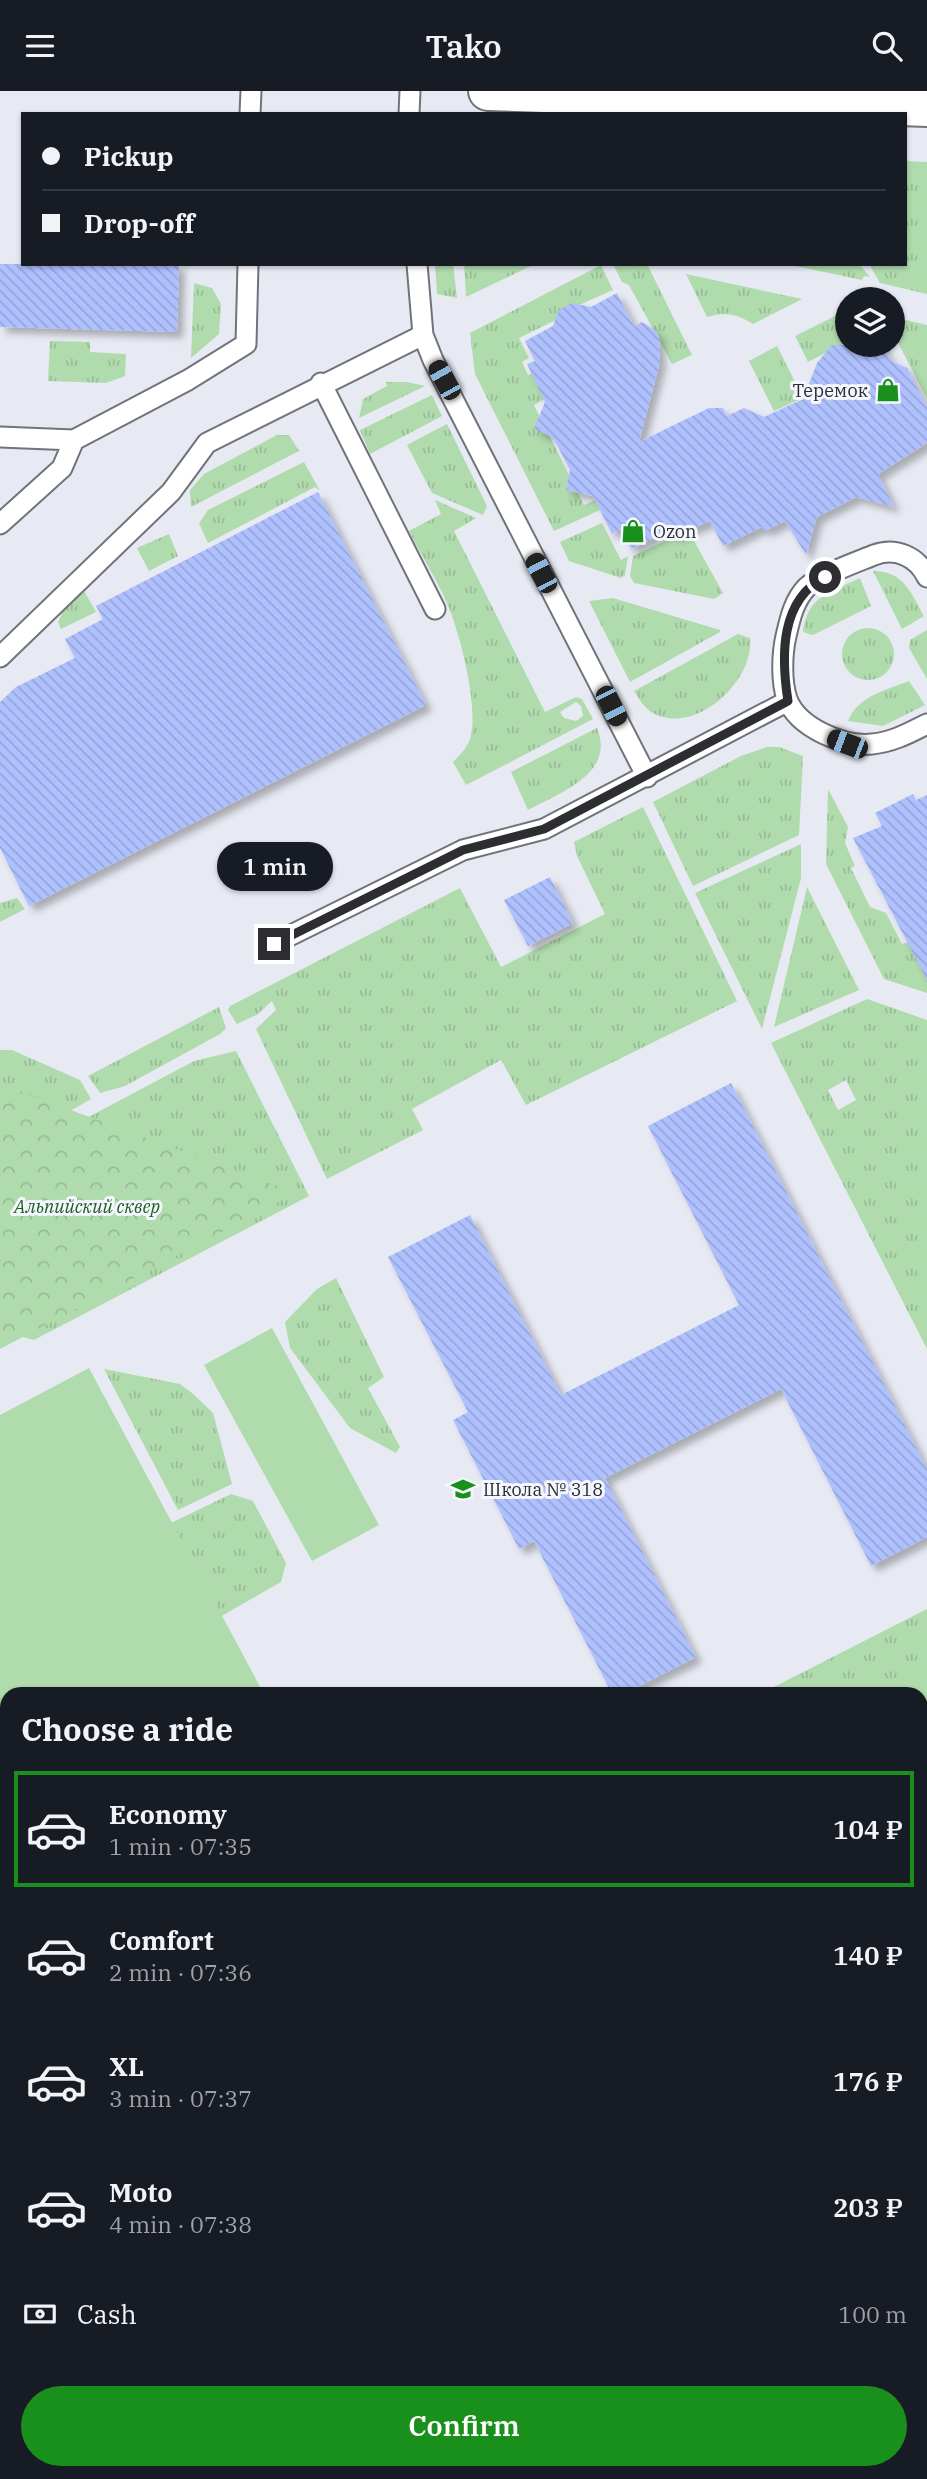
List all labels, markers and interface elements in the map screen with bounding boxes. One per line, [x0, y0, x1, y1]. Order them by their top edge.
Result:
text: Tako [425, 25, 502, 67]
icon: menu [21, 27, 59, 65]
icon: search [868, 27, 906, 65]
text: Pickup [84, 139, 174, 173]
text: Drop-off [84, 206, 195, 240]
map controls [835, 287, 905, 357]
button: layers [835, 287, 905, 357]
car [425, 357, 464, 403]
shop icon: Теремок [874, 376, 902, 404]
place label: Теремок [792, 379, 869, 402]
shop icon: Ozon [619, 517, 647, 545]
place label: Ozon [653, 520, 697, 543]
car [522, 550, 561, 596]
route start [809, 561, 841, 593]
car [593, 683, 630, 729]
car [824, 727, 871, 761]
callout: 1 min [216, 843, 332, 891]
text: 1 min [243, 851, 307, 881]
route end [258, 928, 290, 960]
park label: Альпийский сквер [13, 1195, 160, 1218]
school or university icon: Школа № 318 [449, 1475, 477, 1503]
place label: Школа № 318 [483, 1478, 603, 1501]
text: Choose a ride [21, 1708, 233, 1750]
text: Economy [109, 1797, 227, 1831]
icon: car [25, 1798, 88, 1861]
text: 104 ₽ [833, 1812, 903, 1846]
text: 1 min · 07:35 [109, 1831, 252, 1861]
text: Comfort [109, 1923, 214, 1957]
icon: car [25, 1924, 88, 1987]
text: 140 ₽ [833, 1938, 903, 1972]
text: 2 min · 07:36 [109, 1957, 252, 1987]
text: XL [109, 2049, 144, 2083]
icon: car [25, 2050, 88, 2113]
text: 176 ₽ [833, 2064, 903, 2098]
text: 3 min · 07:37 [109, 2083, 252, 2113]
text: Moto [109, 2175, 172, 2209]
icon: car [25, 2176, 88, 2239]
text: 203 ₽ [833, 2190, 903, 2224]
text: 4 min · 07:38 [109, 2209, 252, 2239]
icon: cash [21, 2295, 59, 2333]
text: Cash [77, 2297, 137, 2331]
text: 100 m [838, 2299, 907, 2329]
button: Confirm [21, 2386, 907, 2466]

